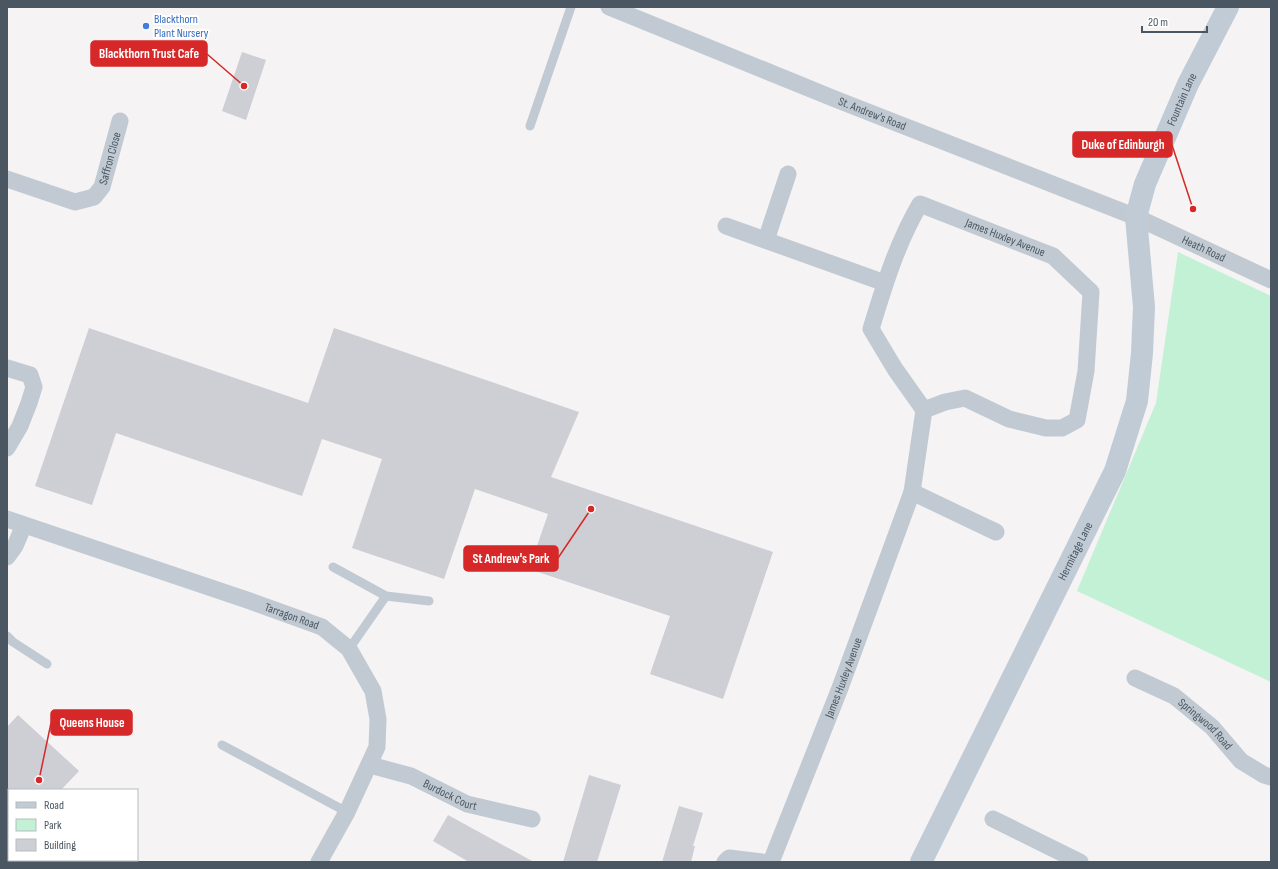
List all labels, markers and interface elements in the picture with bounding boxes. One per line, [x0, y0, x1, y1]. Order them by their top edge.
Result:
scale bar [1142, 8, 1207, 34]
place label: Blackthorn Plant Nursery [154, 12, 209, 41]
text: 20 m [1148, 15, 1168, 30]
marker: Blackthorn Plant Nursery [141, 21, 151, 31]
callout: Blackthorn Trust Cafe [91, 41, 207, 66]
text: Blackthorn Trust Cafe [99, 46, 199, 62]
street label: Fountain Lane [1163, 70, 1200, 128]
street label: St. Andrew's Road [836, 94, 908, 134]
street label: Saffron Close [95, 130, 124, 186]
callout: Duke of Edinburgh [1073, 132, 1172, 157]
text: Duke of Edinburgh [1082, 137, 1165, 153]
street label: James Huxley Avenue [962, 215, 1048, 260]
street label: Heath Road [1180, 232, 1228, 265]
street label: Hermitage Lane [1054, 519, 1096, 583]
callout: St Andrew's Park [464, 546, 558, 571]
text: St Andrew's Park [472, 551, 550, 567]
street label: Tarragon Road [263, 599, 321, 633]
street label: James Huxley Avenue [821, 635, 865, 721]
street label: Springwood Road [1175, 695, 1236, 753]
callout: Queens House [51, 710, 132, 735]
text: Queens House [59, 715, 125, 731]
street label: Burdock Court [421, 776, 479, 814]
legend [8, 789, 138, 861]
text: Road [44, 798, 64, 813]
text: Park [44, 818, 62, 833]
text: Building [44, 838, 76, 853]

